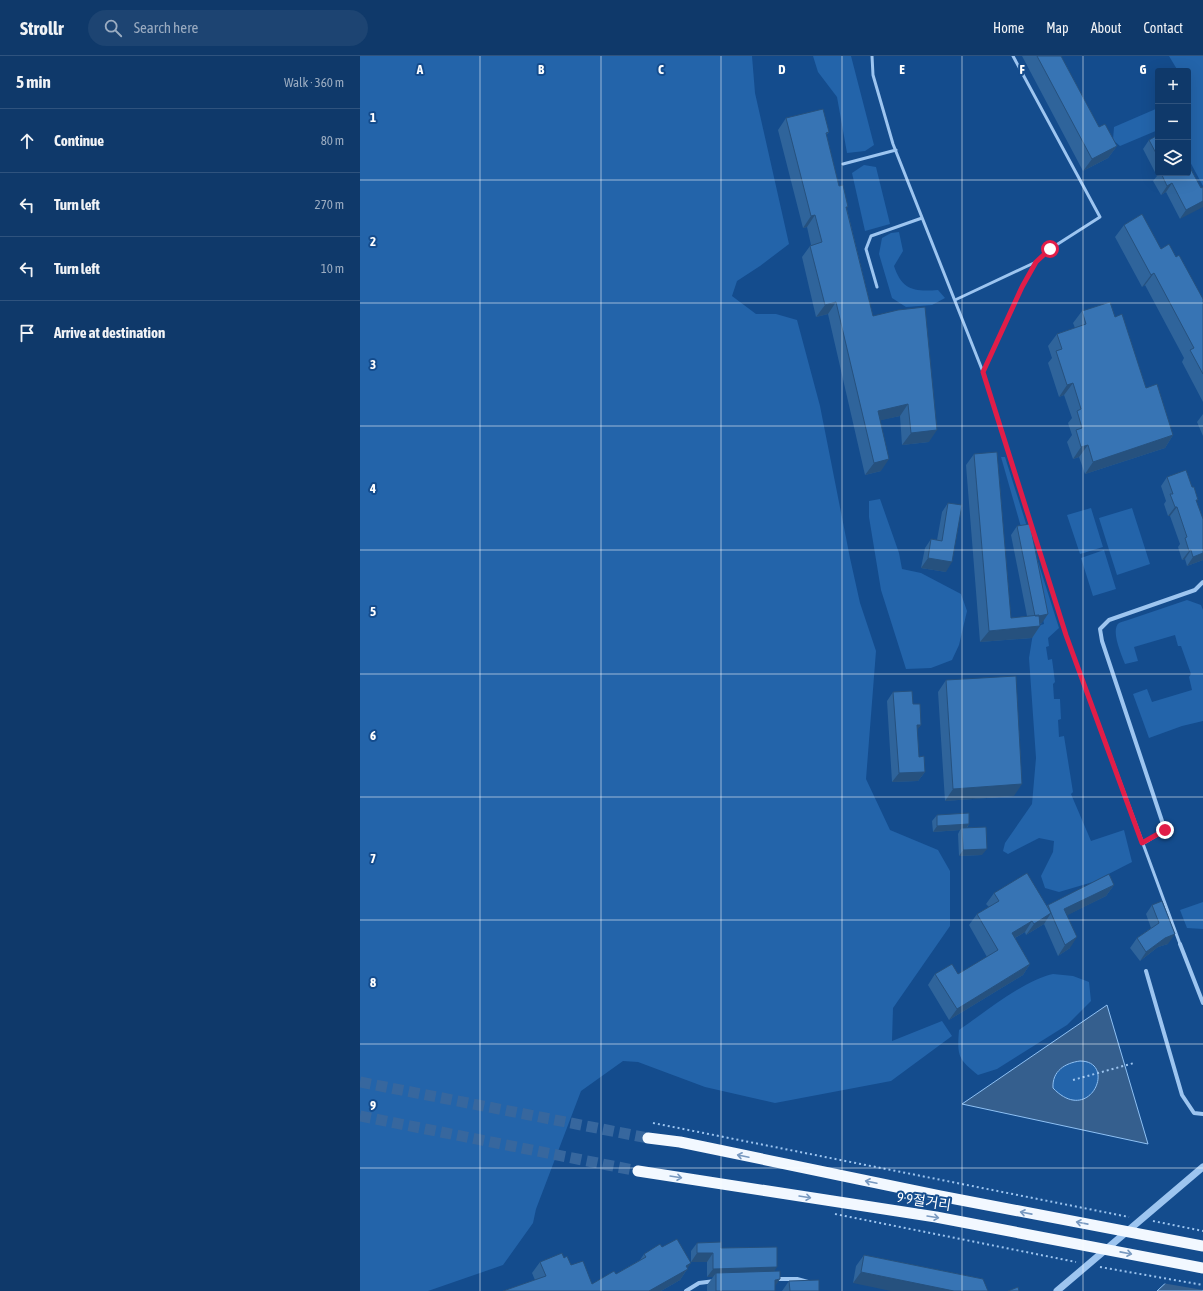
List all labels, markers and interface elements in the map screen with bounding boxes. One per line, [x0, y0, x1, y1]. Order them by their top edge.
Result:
search box [88, 10, 368, 46]
text: Strollr [20, 17, 64, 39]
icon: search [102, 17, 124, 39]
text: Search here [134, 19, 198, 36]
text: Home [993, 20, 1024, 36]
text: Map [1046, 20, 1069, 36]
text: About [1091, 20, 1122, 36]
text: Contact [1144, 20, 1183, 36]
text: A [416, 62, 424, 77]
text: B [538, 62, 545, 77]
text: C [658, 62, 664, 77]
text: D [778, 62, 786, 77]
text: E [899, 62, 905, 77]
text: F [1019, 62, 1025, 77]
text: G [1140, 62, 1147, 77]
map controls [1155, 68, 1191, 176]
button: + [1155, 68, 1191, 104]
text: 5 min [16, 72, 51, 92]
text: Walk · 360 m [284, 75, 344, 90]
button: − [1155, 104, 1191, 140]
text: 1 [370, 110, 376, 125]
icon: ahead [16, 130, 38, 152]
text: Continue [54, 132, 104, 149]
text: 80 m [321, 133, 344, 148]
button: layers [1155, 140, 1191, 176]
icon: left [16, 194, 38, 216]
text: Turn left [54, 196, 100, 213]
text: 270 m [315, 197, 344, 212]
text: 2 [370, 234, 376, 249]
route start [1041, 240, 1059, 258]
icon: left [16, 258, 38, 280]
text: Turn left [54, 260, 100, 277]
text: 10 m [321, 261, 344, 276]
icon: arrive [16, 322, 38, 344]
text: Arrive at destination [54, 324, 165, 341]
text: 3 [370, 357, 376, 372]
text: 4 [369, 481, 376, 496]
text: 5 [370, 604, 376, 619]
text: 6 [370, 728, 376, 743]
route end [1156, 821, 1174, 839]
text: 7 [370, 851, 376, 866]
text: 8 [370, 975, 376, 990]
text: 9 [370, 1098, 376, 1113]
one-way arrow [737, 1151, 750, 1159]
one-way arrow [669, 1173, 682, 1181]
one-way arrow [864, 1178, 877, 1186]
street label: 9·9절거리 [896, 1189, 952, 1213]
one-way arrow [798, 1193, 811, 1201]
one-way arrow [1020, 1208, 1033, 1216]
one-way arrow [926, 1213, 939, 1221]
one-way arrow [1076, 1219, 1089, 1227]
one-way arrow [1119, 1250, 1132, 1258]

